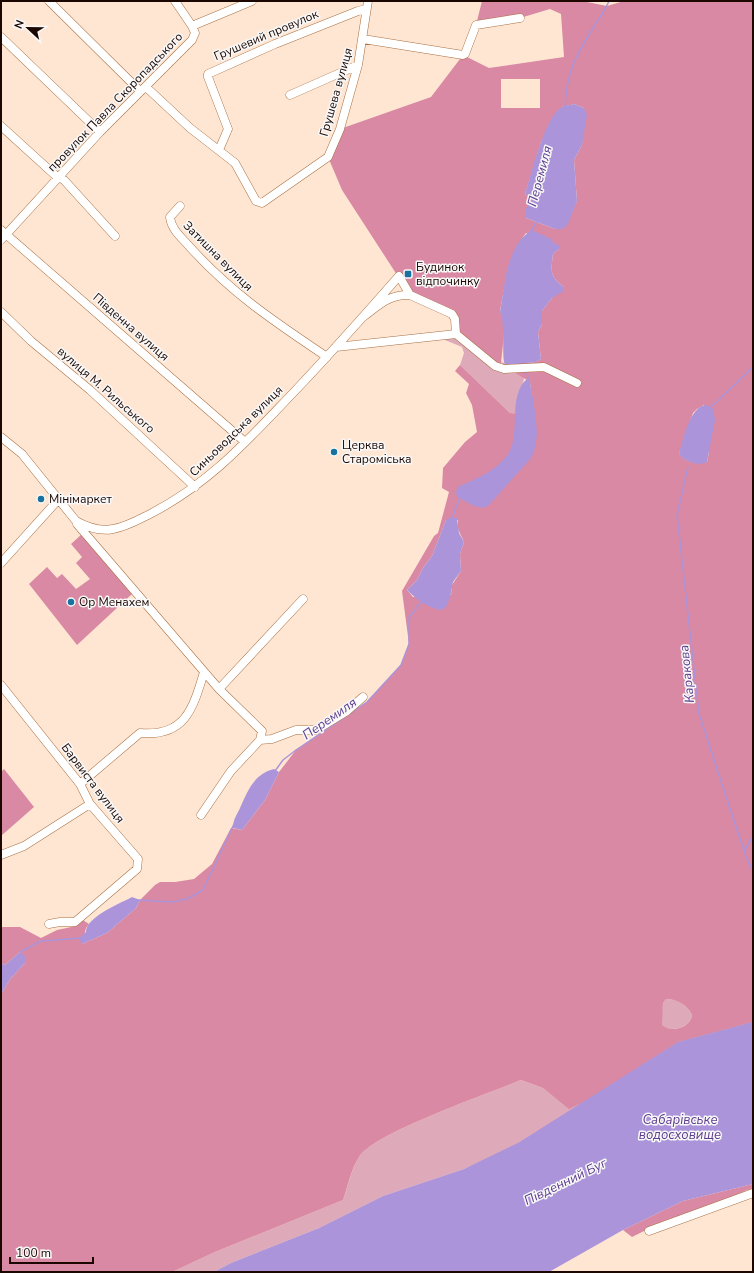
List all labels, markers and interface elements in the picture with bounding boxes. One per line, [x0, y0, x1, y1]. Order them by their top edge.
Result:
street label: Грушевий провулок [211, 5, 321, 64]
north arrow [8, 8, 48, 48]
text: N [11, 18, 28, 31]
street label: провулок Павла Скоропадського [44, 29, 186, 175]
street label: Грушева вулиця [316, 46, 356, 138]
water label: Перемиля [523, 144, 557, 209]
street label: Затишна вулиця [180, 218, 256, 294]
place label: Будинок відпочинку [416, 259, 480, 289]
marker: Будинок відпочинку [403, 269, 413, 279]
street label: Південна вулиця [90, 289, 172, 365]
street label: вулиця М. Рильського [54, 343, 158, 437]
street label: Синьоводська вулиця [186, 382, 286, 480]
place label: Церква Староміська [342, 437, 412, 467]
marker: Церква Староміська [329, 447, 339, 457]
place label: Мінімаркет [49, 491, 112, 507]
marker: Мінімаркет [36, 494, 46, 504]
place label: Ор Менахем [79, 594, 149, 610]
marker: Ор Менахем [66, 597, 76, 607]
water label: Каракова [675, 644, 699, 704]
water label: Перемиля [299, 694, 360, 744]
street label: Барвиста вулиця [58, 740, 128, 826]
water label: Сабарівське водосховище [639, 1111, 721, 1144]
water label: Південний Буг [521, 1154, 610, 1210]
scale bar [10, 1239, 93, 1265]
text: 100 m [16, 1245, 51, 1261]

